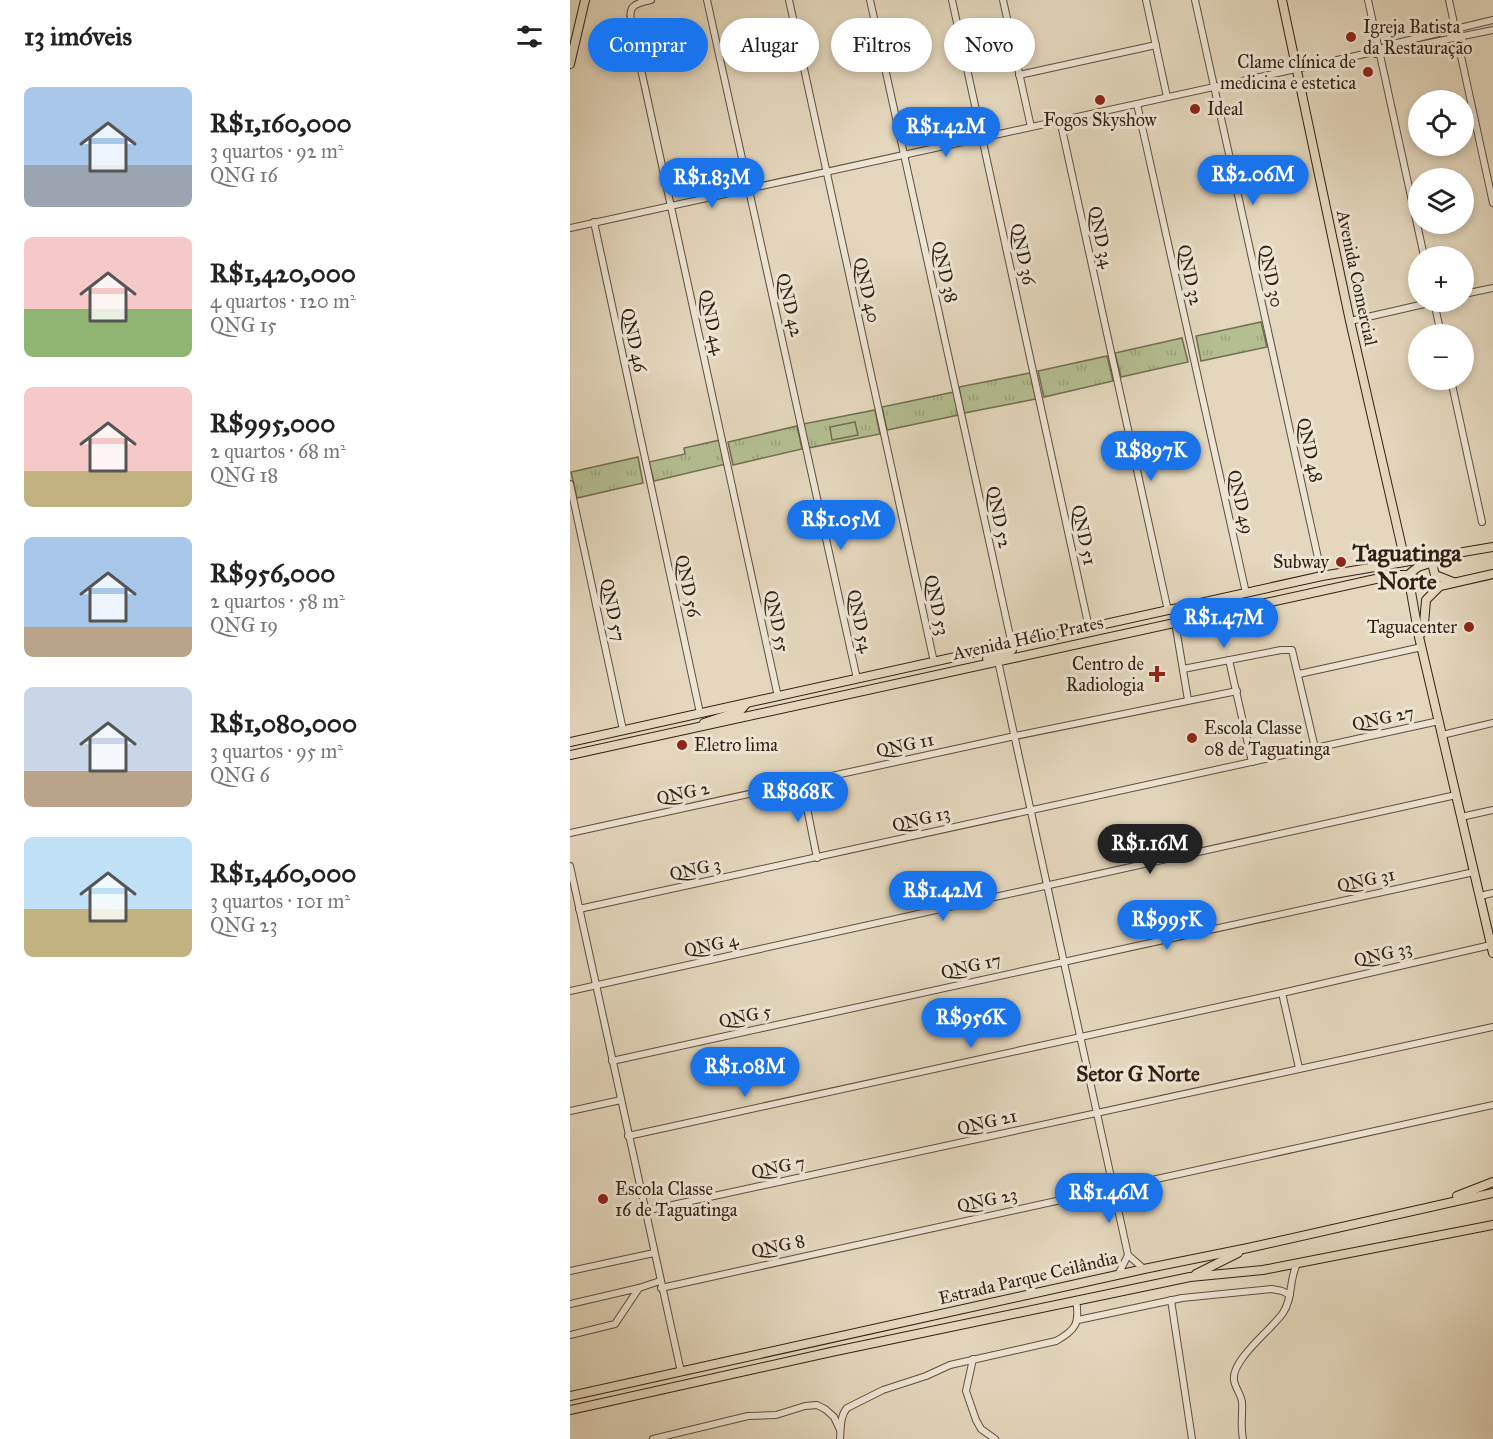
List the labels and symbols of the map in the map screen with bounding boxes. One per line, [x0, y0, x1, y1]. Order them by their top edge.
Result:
place label: Igreja Batista da Restauração [1363, 16, 1472, 59]
marker: Igreja Batista da Restauração [1344, 30, 1358, 44]
place label: Clame clínica de medicina e estetica [1220, 51, 1356, 94]
marker: Clame clínica de medicina e estetica [1361, 65, 1375, 79]
marker: Fogos Skyshow [1093, 93, 1107, 107]
place label: Ideal [1207, 98, 1244, 120]
marker: Ideal [1188, 102, 1202, 116]
pin: R$1.42M [891, 107, 1001, 158]
place label: Fogos Skyshow [1043, 109, 1157, 132]
pin: R$2.06M [1198, 155, 1308, 206]
pin: R$1.83M [657, 158, 767, 209]
street label: QND 34 [1084, 204, 1119, 271]
street label: Avenida Comercial [1332, 207, 1382, 348]
street label: QND 36 [1006, 221, 1040, 288]
street label: QND 38 [927, 239, 963, 305]
street label: QND 32 [1173, 242, 1207, 308]
street label: QND 30 [1254, 243, 1288, 309]
street label: QND 40 [849, 255, 885, 325]
street label: QND 42 [772, 271, 808, 339]
street label: QND 44 [694, 287, 730, 357]
street label: QND 46 [616, 306, 652, 375]
street label: QND 48 [1292, 416, 1328, 484]
pin: R$897K [1102, 431, 1200, 482]
street label: QND 49 [1223, 468, 1259, 536]
street label: QND 52 [982, 484, 1016, 550]
pin: R$1.05M [786, 500, 896, 551]
street label: QND 51 [1067, 503, 1101, 567]
district label: Taguatinga Norte [1352, 538, 1462, 596]
place label: Subway [1273, 551, 1330, 573]
street label: QND 56 [671, 553, 706, 620]
marker: Subway [1334, 555, 1348, 569]
street label: QND 53 [920, 573, 954, 637]
street label: QND 57 [596, 576, 630, 644]
street label: QND 55 [760, 588, 794, 655]
street label: QND 54 [843, 588, 878, 655]
pin: R$1.47M [1169, 598, 1279, 649]
street label: Avenida Hélio Prates [950, 611, 1105, 665]
place label: Taguacenter [1367, 616, 1457, 639]
marker: Taguacenter [1462, 620, 1476, 634]
place label: Centro de Radiologia [1066, 653, 1144, 697]
marker: Centro de Radiologia [1148, 665, 1166, 683]
street label: QNG 27 [1350, 701, 1416, 735]
place label: Escola Classe 08 de Taguatinga [1204, 717, 1330, 761]
street label: QNG 11 [874, 728, 936, 762]
marker: Escola Classe 08 de Taguatinga [1185, 731, 1199, 745]
place label: Eletro lima [694, 734, 778, 756]
marker: Eletro lima [675, 738, 689, 752]
pin: R$868K [749, 772, 847, 823]
street label: QNG 2 [655, 777, 712, 809]
street label: QNG 13 [890, 802, 952, 836]
pin: R$1.16M [1095, 824, 1205, 875]
street label: QNG 3 [667, 853, 723, 885]
street label: QNG 31 [1335, 863, 1397, 897]
pin: R$1.42M [888, 871, 998, 922]
pin: R$995K [1118, 900, 1216, 951]
street label: QNG 4 [682, 928, 741, 961]
street label: QNG 33 [1352, 937, 1414, 971]
street label: QNG 17 [939, 948, 1003, 984]
pin: R$956K [922, 998, 1020, 1049]
street label: QNG 5 [717, 1000, 774, 1032]
pin: R$1.08M [690, 1047, 800, 1098]
district label: Setor G Norte [1076, 1061, 1200, 1087]
street label: QNG 21 [955, 1104, 1019, 1140]
street label: QNG 7 [749, 1151, 807, 1183]
pin: R$1.46M [1054, 1173, 1164, 1224]
place label: Escola Classe 16 de Taguatinga [615, 1178, 738, 1222]
street label: QNG 23 [955, 1183, 1019, 1217]
marker: Escola Classe 16 de Taguatinga [596, 1192, 610, 1206]
street label: QNG 8 [749, 1230, 807, 1262]
street label: Estrada Parque Ceilândia [936, 1247, 1120, 1310]

